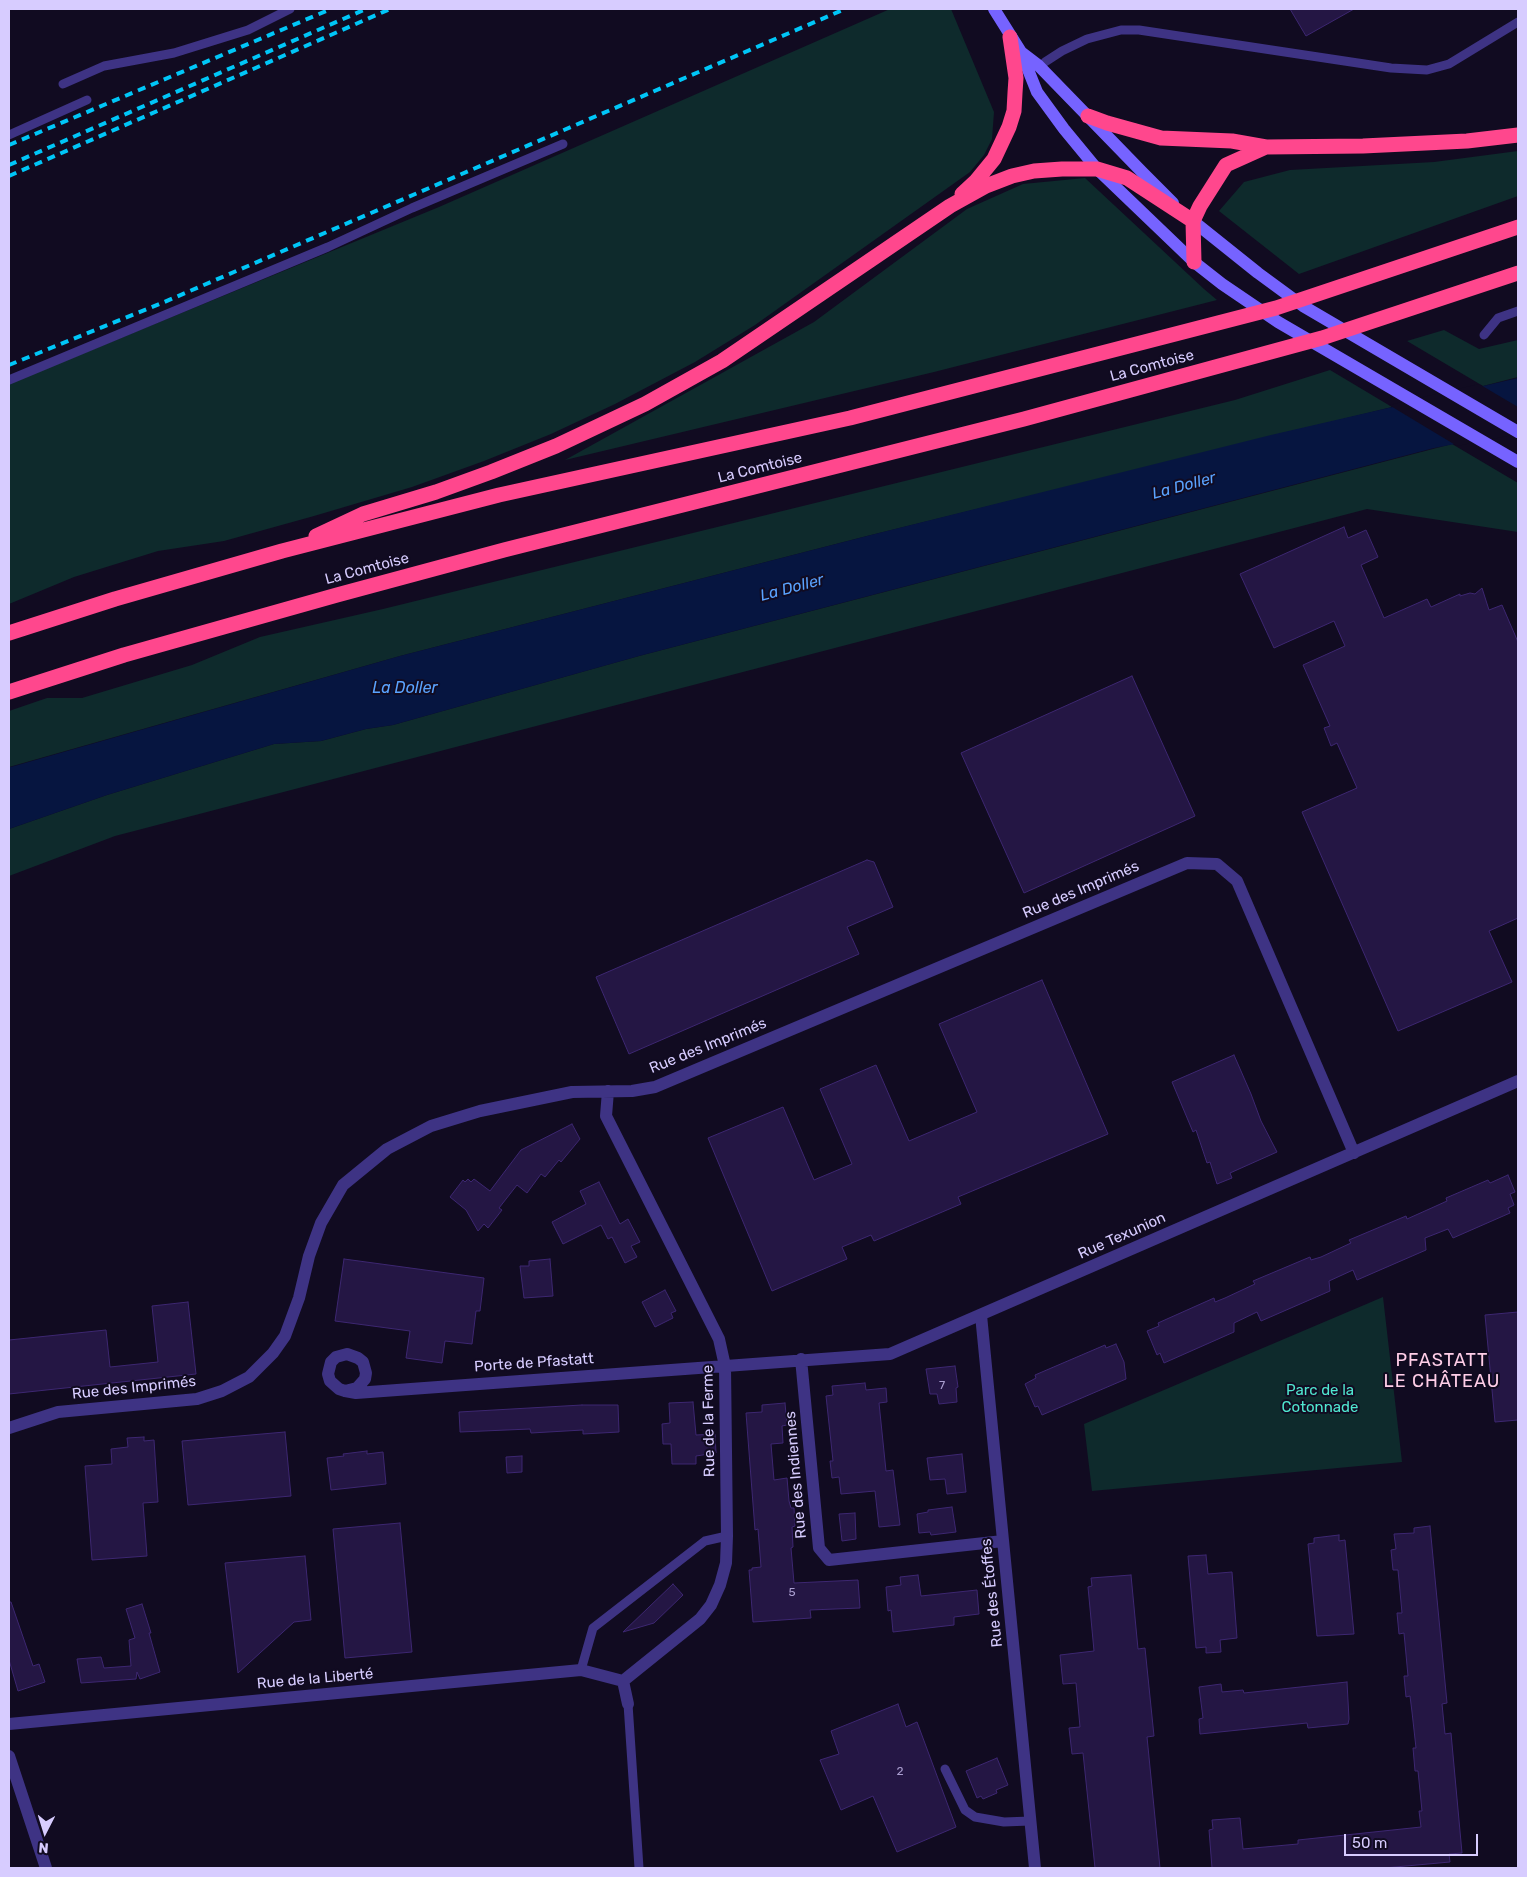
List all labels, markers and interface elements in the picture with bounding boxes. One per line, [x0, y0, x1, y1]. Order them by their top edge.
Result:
street label: La Comtoise [1108, 346, 1196, 386]
street label: La Comtoise [716, 449, 804, 487]
water label: La Doller [1150, 468, 1218, 504]
street label: La Comtoise [323, 549, 411, 589]
water label: La Doller [758, 570, 826, 606]
water label: La Doller [372, 678, 438, 698]
street label: Rue des Imprimés [1020, 857, 1142, 923]
street label: Rue des Imprimés [647, 1014, 769, 1078]
street label: Rue Texunion [1075, 1209, 1169, 1263]
street label: Porte de Pfastatt [474, 1350, 594, 1376]
district label: PFASTATT LE CHÂTEAU [1382, 1350, 1502, 1392]
street label: Rue de la Ferme [699, 1365, 719, 1477]
street label: Rue des Imprimés [71, 1373, 197, 1403]
house number: 7 [939, 1379, 945, 1393]
park label: Parc de la Cotonnade [1282, 1382, 1358, 1417]
street label: Rue des Indiennes [781, 1410, 811, 1540]
street label: Rue des Étoffes [977, 1538, 1007, 1648]
house number: 5 [788, 1586, 796, 1600]
street label: Rue de la Liberté [256, 1665, 374, 1693]
house number: 2 [896, 1765, 904, 1779]
north arrow [20, 1807, 70, 1857]
scale bar [1347, 1824, 1481, 1856]
text: 50 m [1352, 1834, 1387, 1852]
text: N [38, 1839, 49, 1856]

